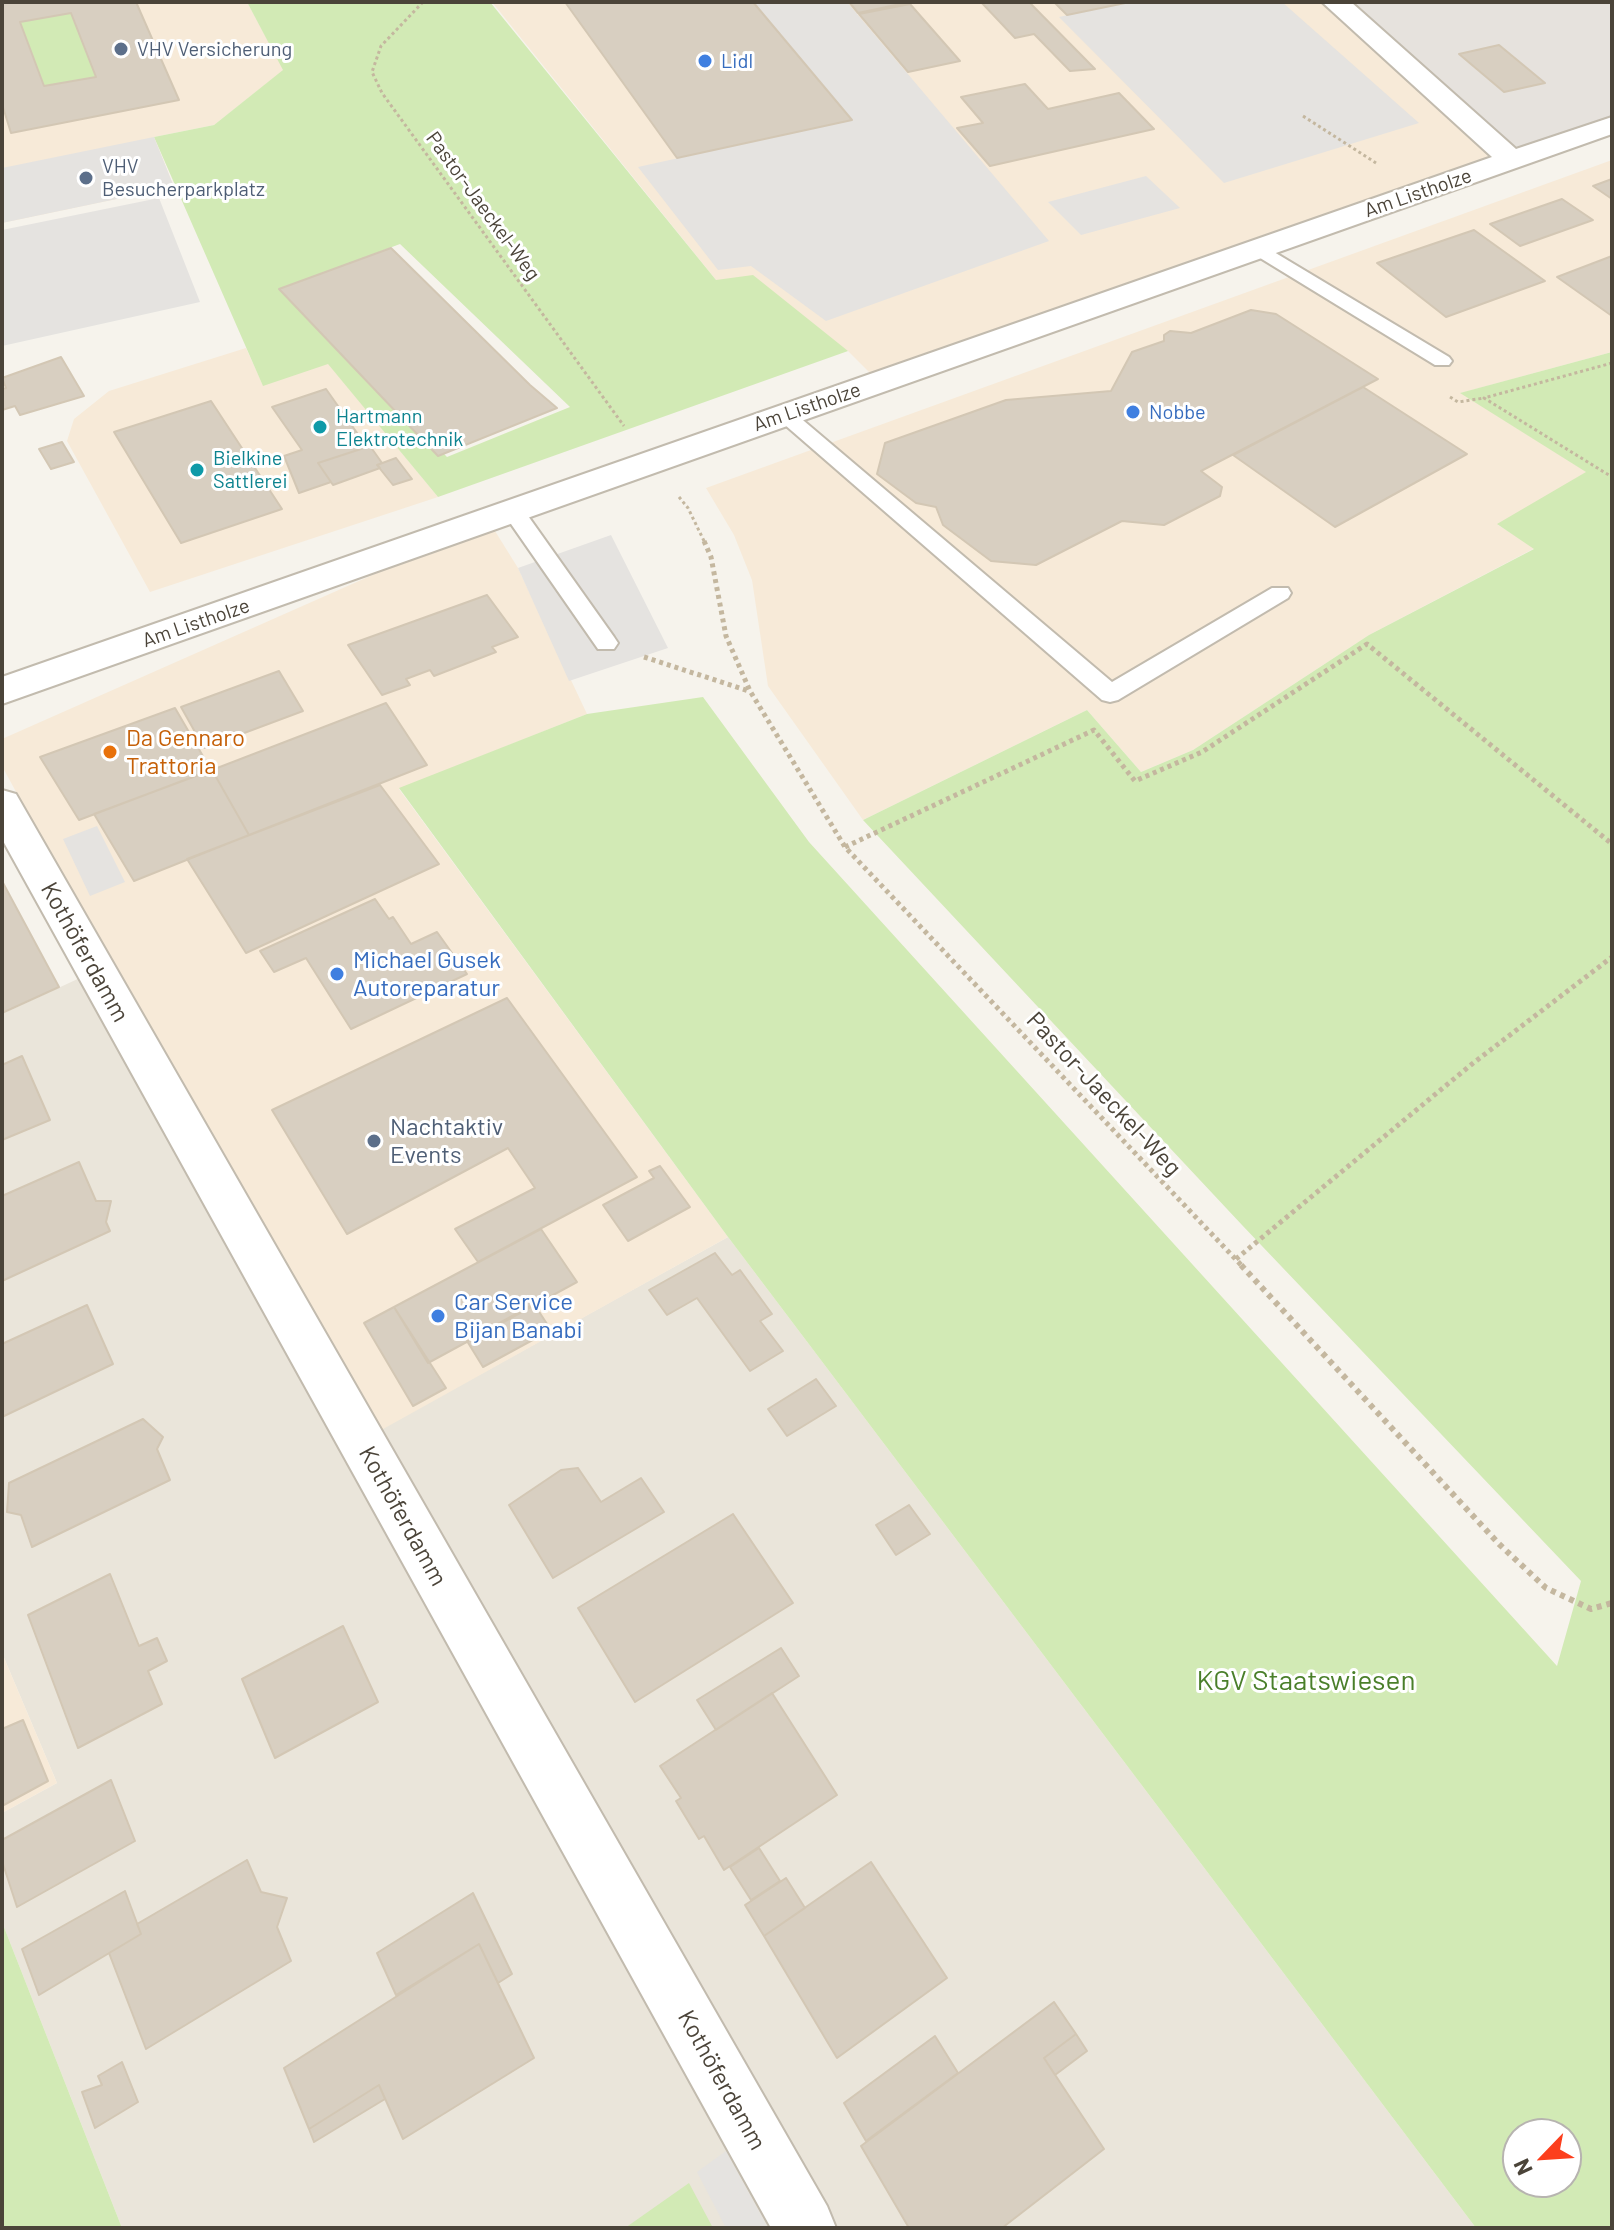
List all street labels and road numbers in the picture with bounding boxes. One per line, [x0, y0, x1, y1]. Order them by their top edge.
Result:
street label: Pastor-Jaeckel-Weg [421, 127, 545, 285]
street label: Am Listholze [1361, 163, 1475, 223]
street label: Am Listholze [750, 377, 864, 437]
street label: Am Listholze [139, 593, 253, 653]
street label: Kothöferdamm [35, 877, 135, 1027]
street label: Pastor-Jaeckel-Weg [1021, 1006, 1187, 1182]
street label: Kothöferdamm [353, 1441, 453, 1591]
street label: Kothöferdamm [672, 2005, 772, 2155]

